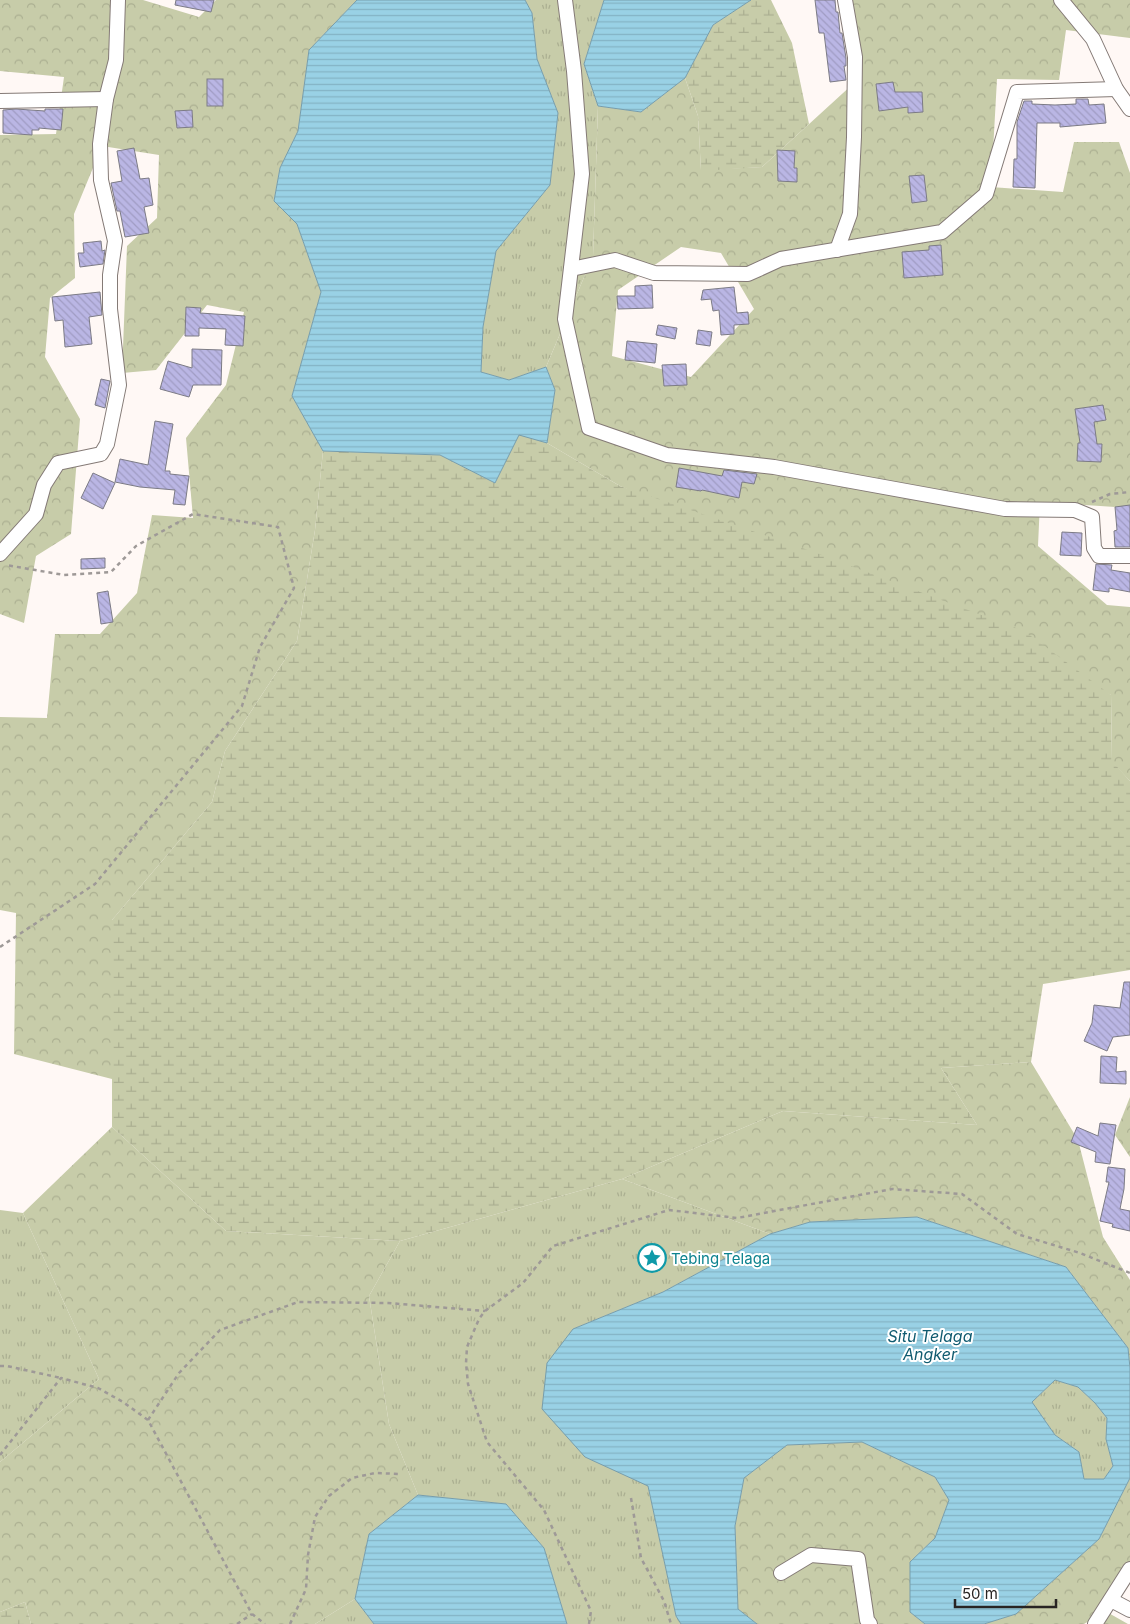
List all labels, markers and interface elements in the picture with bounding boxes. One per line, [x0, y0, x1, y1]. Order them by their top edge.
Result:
place icon: Tebing Telaga [637, 1243, 667, 1273]
place label: Tebing Telaga [671, 1249, 770, 1268]
water label: Situ Telaga Angker [888, 1326, 973, 1364]
scale bar [955, 1576, 1056, 1608]
text: 50 m [962, 1584, 998, 1603]

